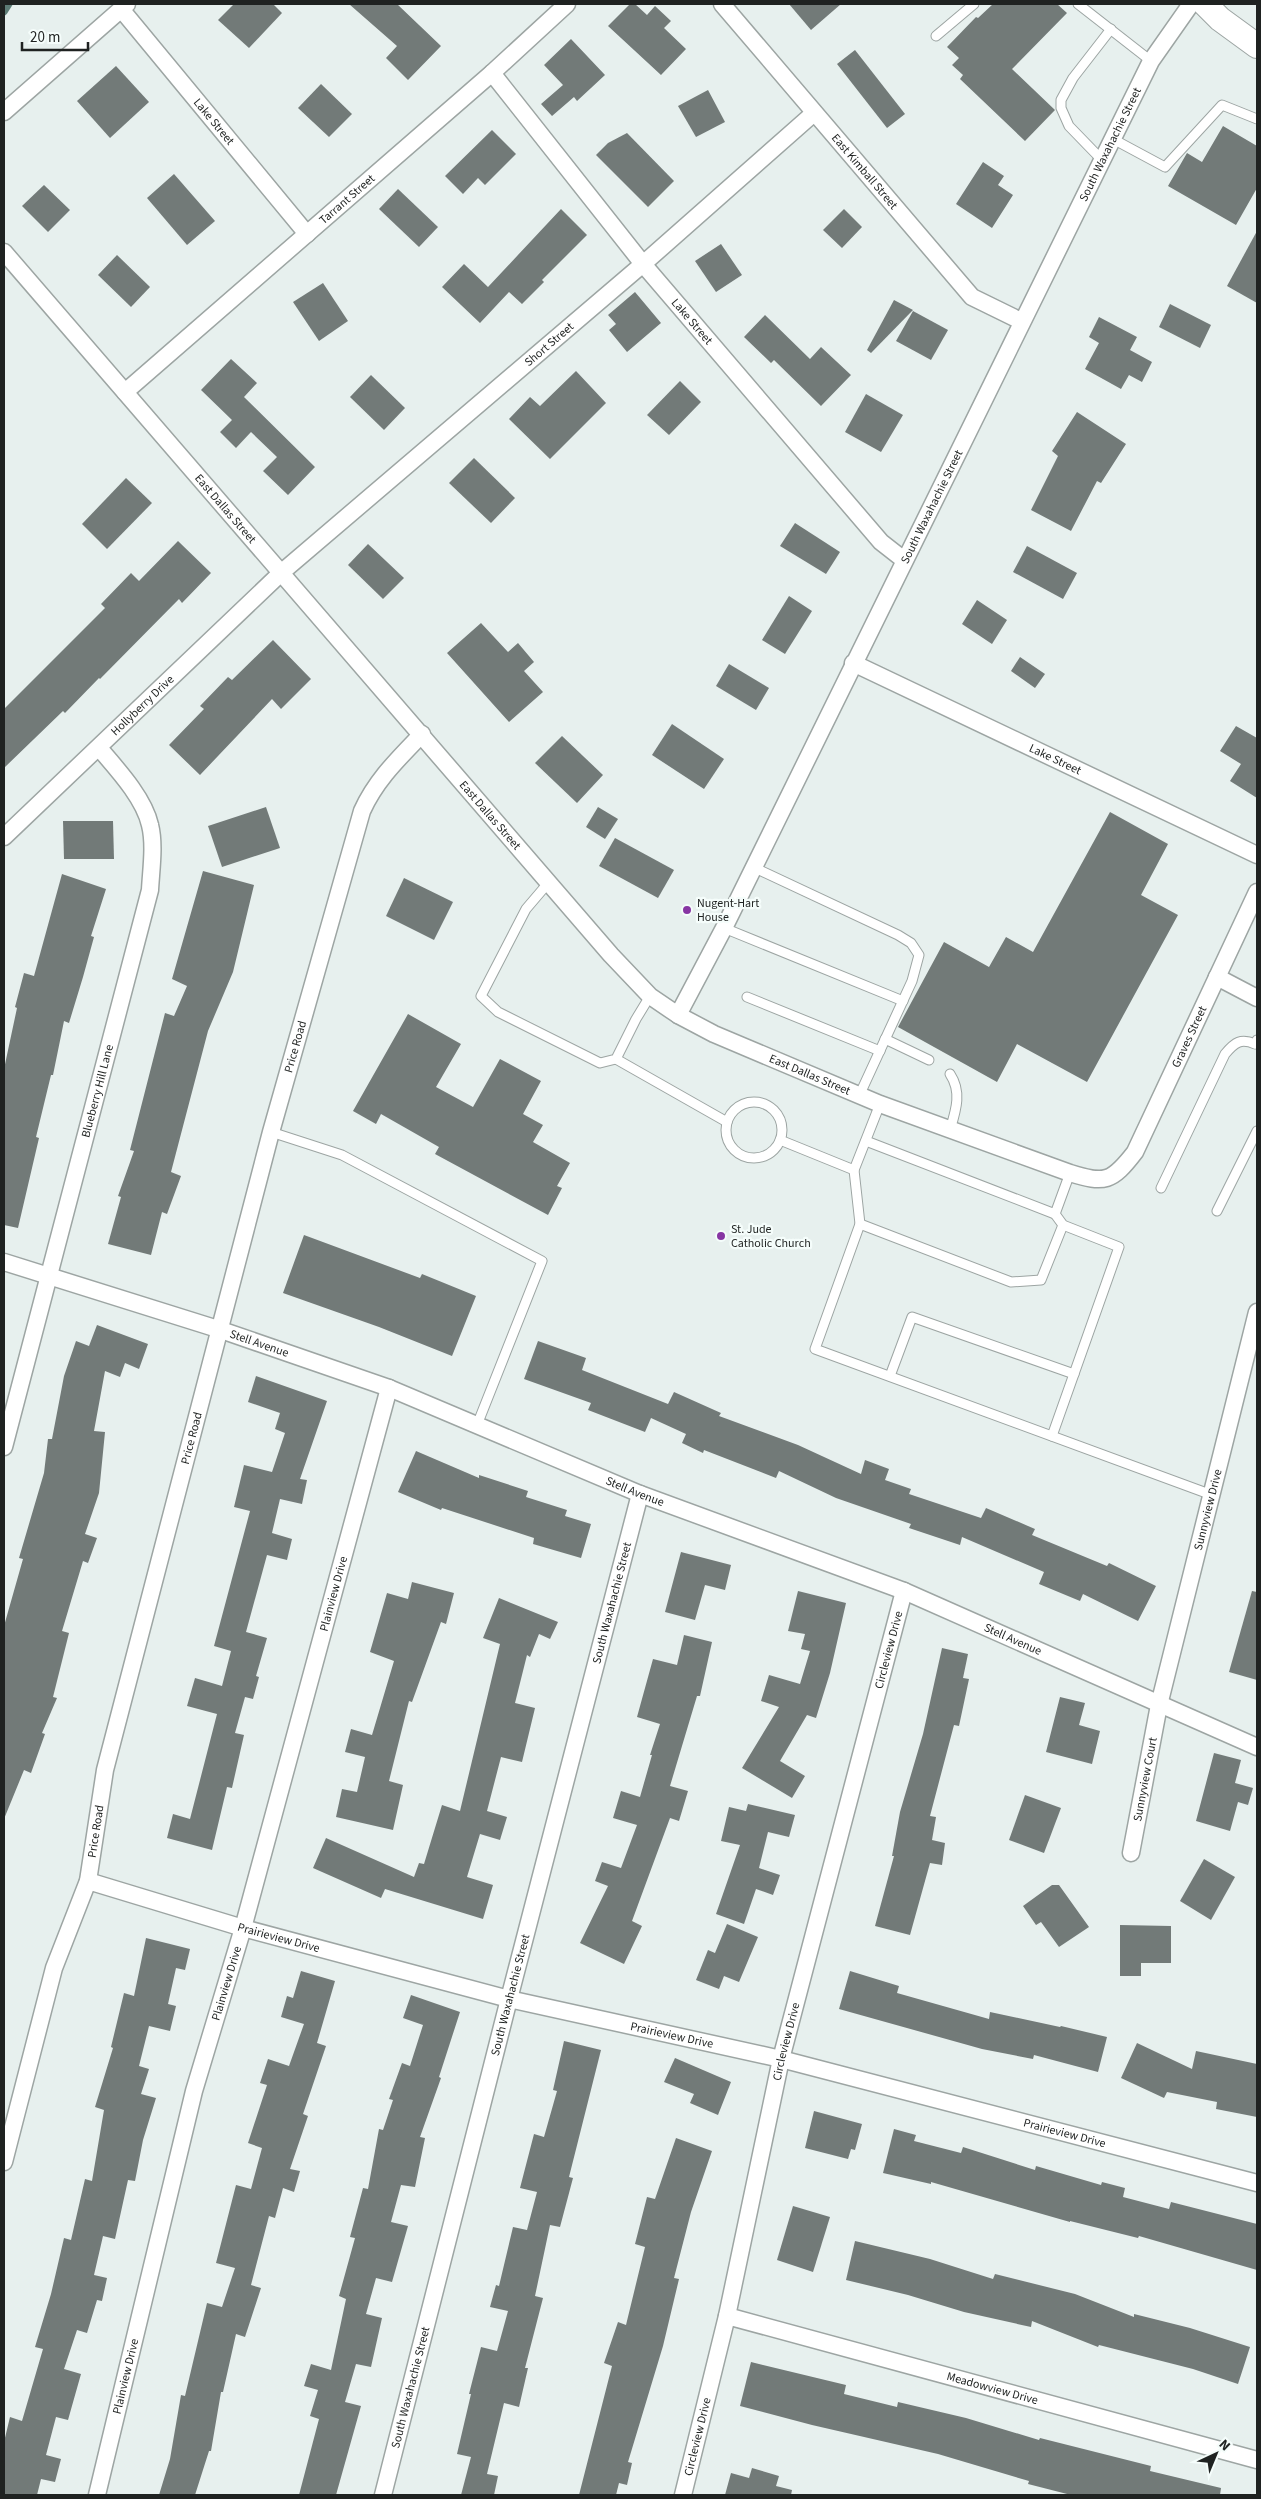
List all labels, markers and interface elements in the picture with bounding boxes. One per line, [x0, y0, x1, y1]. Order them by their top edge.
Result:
scale bar [22, 20, 89, 52]
text: 20 m [30, 27, 60, 48]
street label: South Waxahachie Street [1075, 84, 1145, 204]
street label: Lake Street [190, 94, 238, 149]
street label: East Kimball Street [828, 130, 902, 213]
street label: Tarrant Street [315, 170, 378, 228]
street label: Lake Street [667, 295, 717, 348]
street label: Short Street [521, 318, 577, 370]
street label: South Waxahachie Street [896, 447, 967, 567]
street label: East Dallas Street [191, 470, 260, 547]
street label: Hollyberry Drive [107, 671, 178, 739]
street label: Lake Street [1026, 739, 1084, 779]
street label: East Dallas Street [455, 777, 525, 854]
place label: Nugent-Hart House [697, 895, 759, 926]
marker: Nugent-Hart House [681, 904, 693, 916]
street label: Graves Street [1167, 1003, 1211, 1070]
street label: Price Road [280, 1019, 311, 1075]
street label: Blueberry Hill Lane [77, 1043, 118, 1139]
street label: East Dallas Street [767, 1050, 853, 1099]
place label: St. Jude Catholic Church [731, 1221, 811, 1252]
marker: St. Jude Catholic Church [715, 1230, 727, 1242]
street label: Stell Avenue [228, 1325, 291, 1361]
street label: Price Road [176, 1410, 206, 1466]
street label: Sunnyview Drive [1189, 1467, 1226, 1552]
street label: Stell Avenue [603, 1472, 667, 1511]
street label: South Waxahachie Street [588, 1540, 636, 1666]
street label: Plainview Drive [315, 1554, 352, 1633]
street label: Circleview Drive [870, 1609, 907, 1691]
street label: Stell Avenue [981, 1619, 1045, 1659]
street label: Sunnyview Court [1129, 1736, 1161, 1823]
street label: Price Road [83, 1804, 108, 1859]
street label: Prairieview Drive [236, 1918, 322, 1957]
street label: South Waxahachie Street [486, 1932, 534, 2058]
street label: Plainview Drive [207, 1944, 246, 2023]
street label: Circleview Drive [768, 2001, 804, 2082]
street label: Prairieview Drive [629, 2018, 715, 2052]
street label: Prairieview Drive [1022, 2114, 1108, 2152]
street label: South Waxahachie Street [387, 2325, 434, 2450]
street label: Plainview Drive [108, 2337, 143, 2416]
street label: Meadowview Drive [945, 2368, 1040, 2409]
street label: Circleview Drive [680, 2396, 715, 2478]
north arrow [1191, 2429, 1241, 2479]
text: N [1214, 2435, 1235, 2456]

